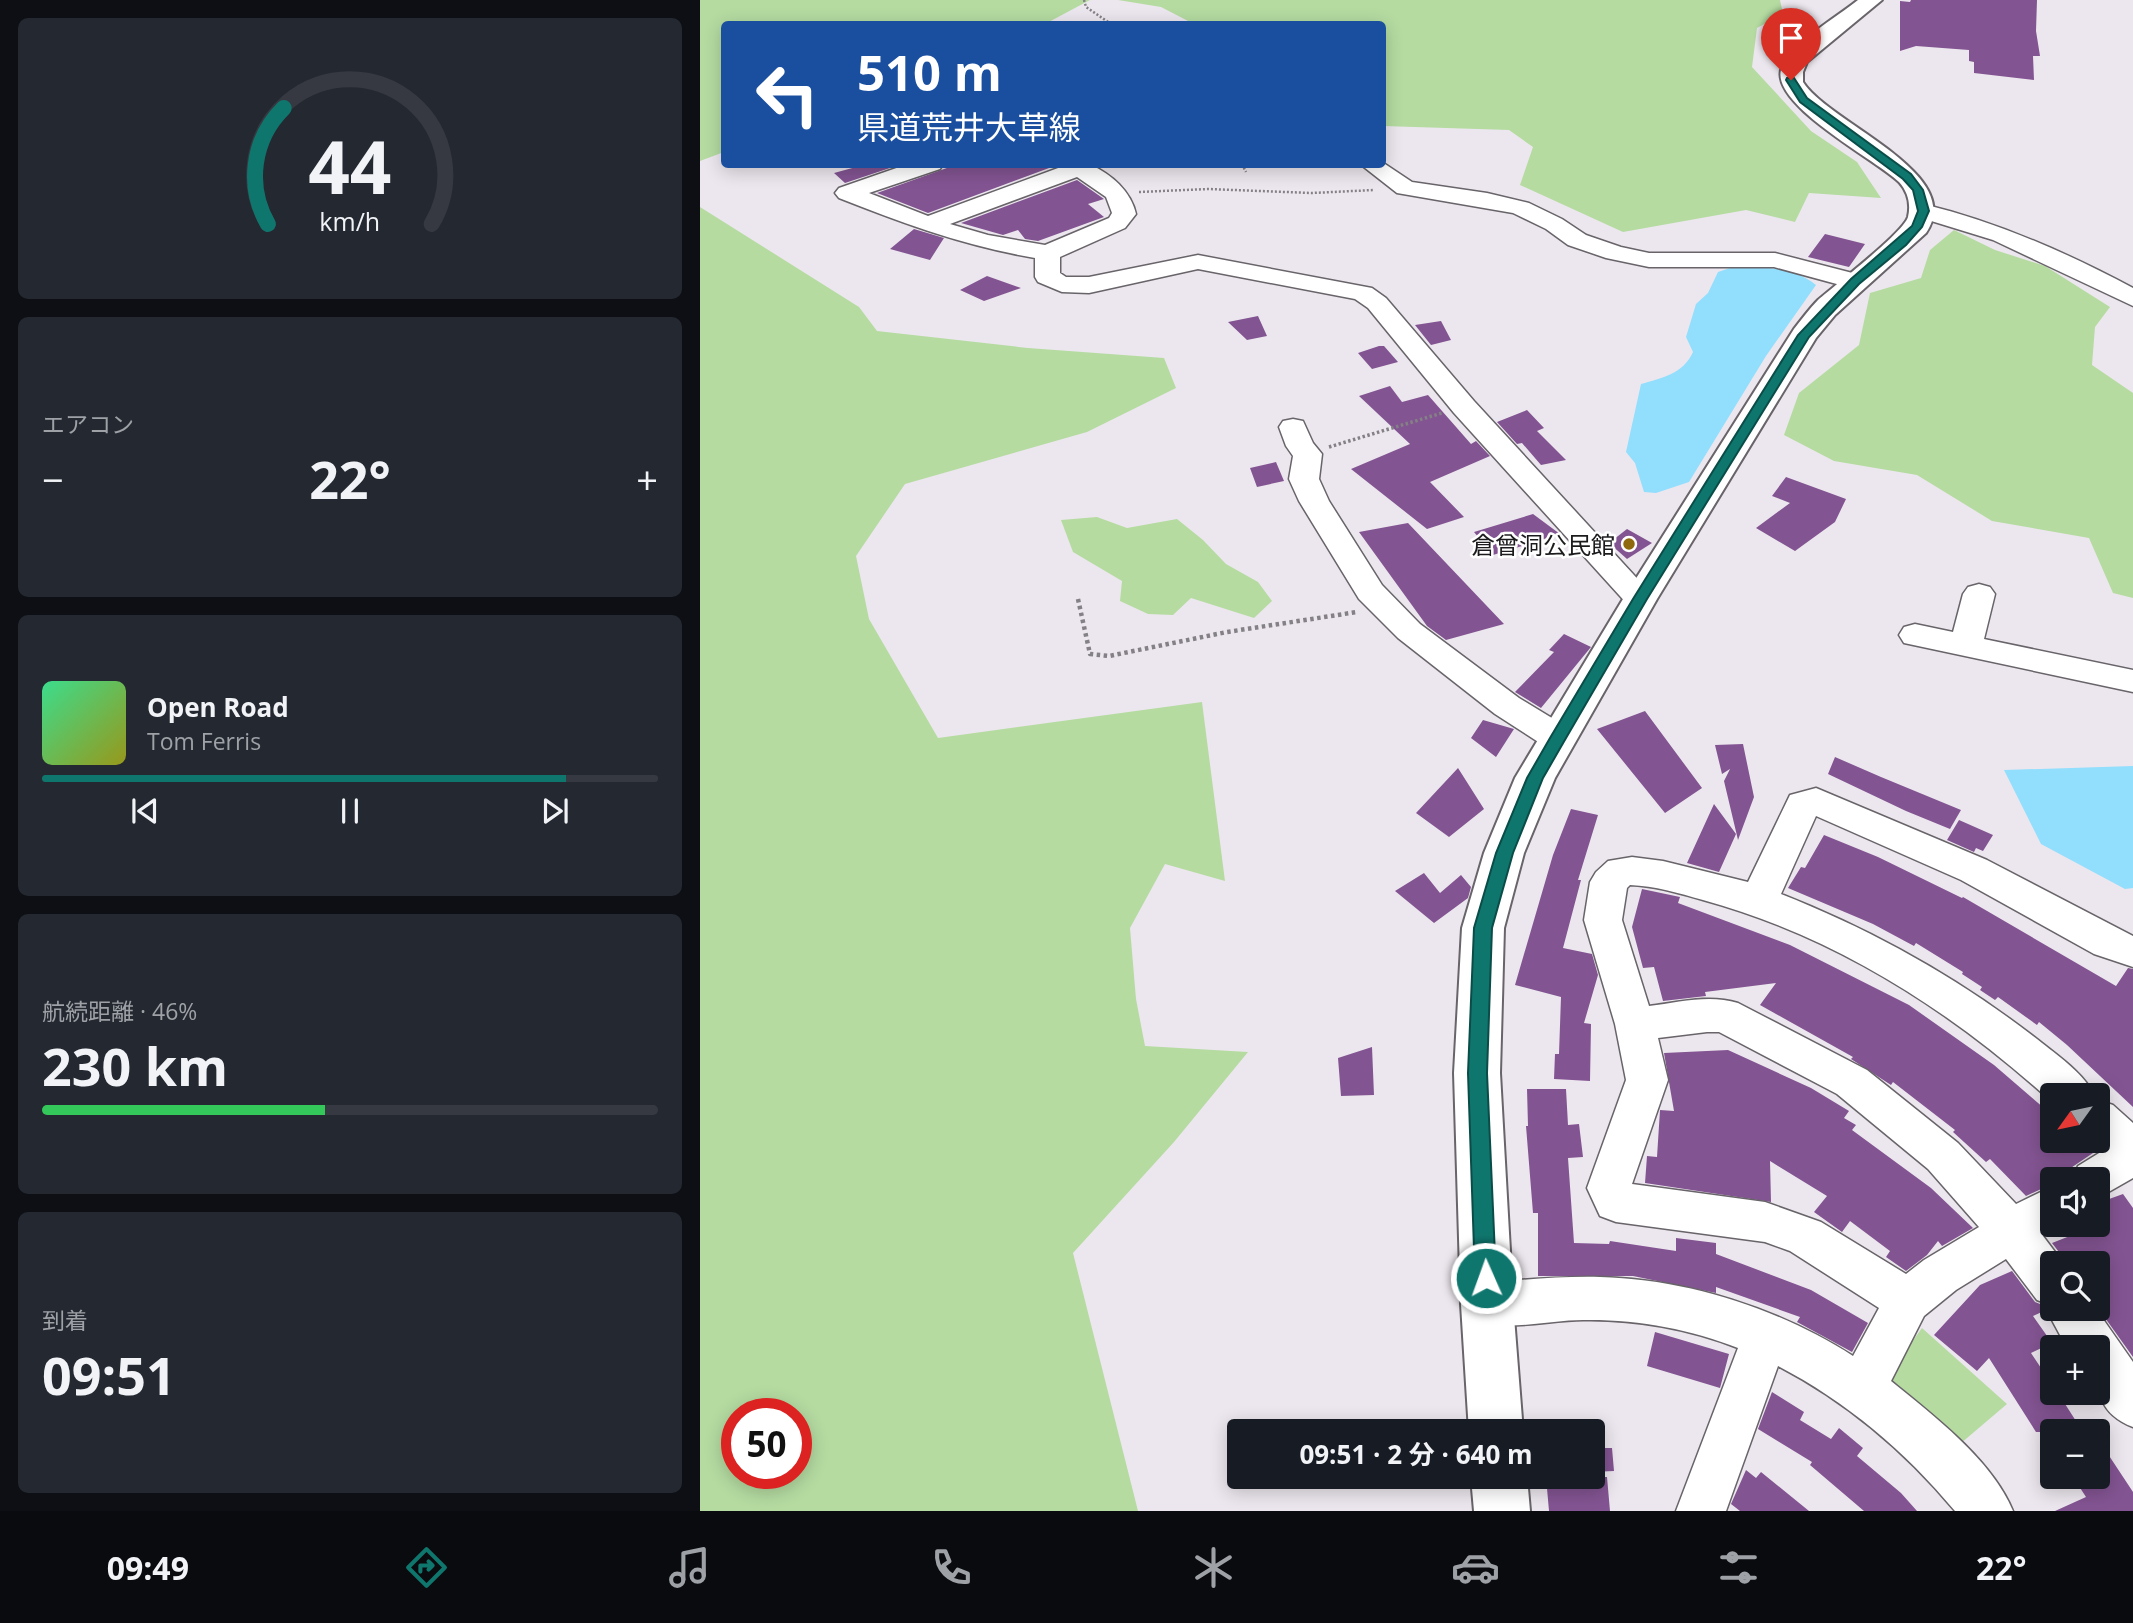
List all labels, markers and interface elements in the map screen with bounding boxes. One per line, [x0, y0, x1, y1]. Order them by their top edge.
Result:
pin [1761, 8, 1821, 80]
icon: arrive [1772, 19, 1810, 57]
text: 510 m [857, 39, 1002, 105]
icon: left [742, 49, 833, 140]
text: 県道荒井大草線 [857, 105, 1081, 148]
text: 44 [308, 117, 392, 216]
text: km/h [320, 204, 380, 238]
text: エアコン [42, 408, 134, 440]
text: 22° [309, 443, 391, 514]
text: − [42, 453, 64, 505]
text: + [636, 453, 658, 505]
place label: 倉曾洞公民館 [1471, 528, 1615, 561]
marker: 倉曾洞公民館 [1621, 536, 1637, 552]
text: Open Road [147, 689, 289, 725]
text: Tom Ferris [147, 725, 261, 757]
icon: previous [126, 792, 164, 830]
icon: pause [331, 792, 369, 830]
icon: next [536, 792, 574, 830]
text: 航続距離 · 46% [42, 995, 197, 1027]
text: 230 km [42, 1030, 228, 1101]
north arrow [2040, 1083, 2110, 1153]
map controls [2040, 1083, 2110, 1489]
button: sound [2040, 1167, 2110, 1237]
position arrow [1449, 1241, 1523, 1315]
button: search [2040, 1251, 2110, 1321]
text: 到着 [42, 1304, 88, 1336]
button: + [2040, 1335, 2110, 1405]
text: 09:51 [42, 1339, 176, 1410]
speed limit sign: 50 [721, 1398, 812, 1489]
button: − [2040, 1419, 2110, 1489]
text: 09:51 · 2 分 · 640 m [1299, 1436, 1533, 1472]
icon: directions [402, 1543, 451, 1592]
icon: music [665, 1543, 714, 1592]
icon: phone [927, 1543, 976, 1592]
icon: climate [1189, 1543, 1238, 1592]
icon: car [1451, 1543, 1500, 1592]
icon: filters [1714, 1543, 1763, 1592]
text: 09:49 [107, 1546, 189, 1589]
text: 22° [1976, 1546, 2026, 1589]

